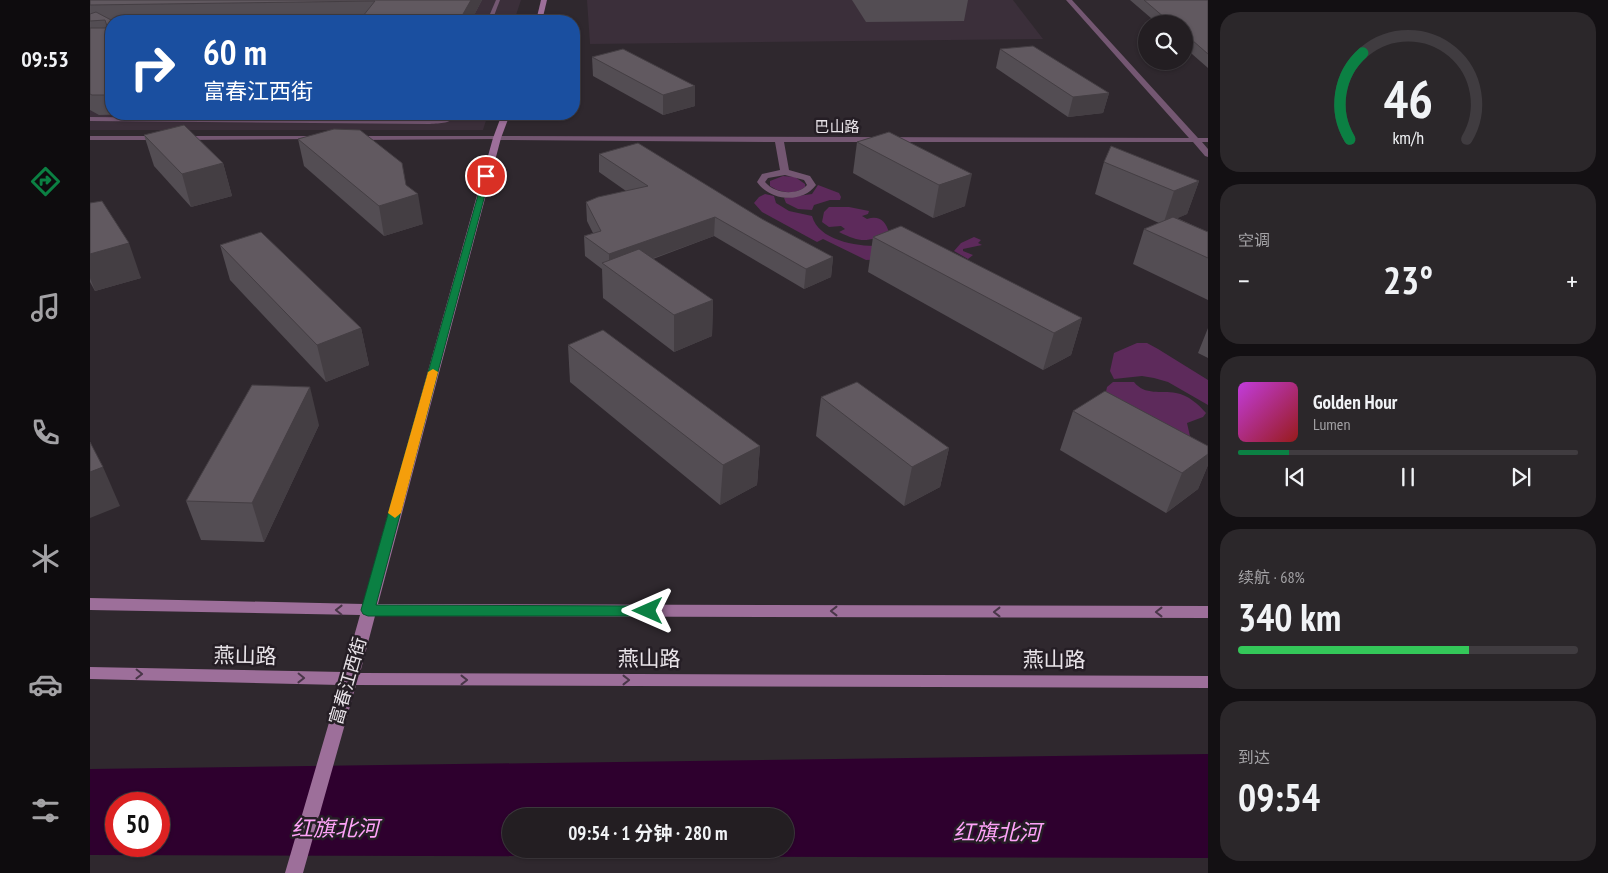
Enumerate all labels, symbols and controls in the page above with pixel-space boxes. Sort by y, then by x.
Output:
map controls [1138,15,1193,70]
button: search [1138,15,1193,70]
text: 60 m [203,29,267,75]
icon: right [120,35,185,100]
text: 09:53 [21,45,69,73]
text: 46 [1383,65,1433,132]
text: 富春江西街 [203,77,313,105]
street label: 巴山路 [814,117,860,136]
text: km/h [1392,126,1424,149]
pin [465,155,507,197]
icon: arrive [472,162,500,190]
icon: directions [28,164,63,199]
text: 空调 [1238,230,1270,250]
text: 23° [1383,255,1433,304]
text: − [1238,262,1250,299]
text: + [1566,262,1578,299]
icon: music [28,290,63,325]
text: Golden Hour [1313,390,1397,414]
text: Lumen [1313,414,1350,434]
icon: phone [28,415,63,450]
icon: previous [1281,463,1309,491]
icon: pause [1394,463,1422,491]
icon: next [1507,463,1535,491]
icon: climate [28,541,63,576]
text: 续航 · 68% [1238,567,1305,587]
position arrow [621,584,673,636]
text: 340 km [1238,592,1341,641]
one-way arrow [335,604,343,615]
one-way arrow [830,606,838,617]
one-way arrow [993,607,1000,617]
one-way arrow [1155,607,1163,617]
street label: 富春江西街 [324,634,371,727]
street label: 燕山路 [213,641,277,670]
street label: 燕山路 [618,645,681,672]
street label: 燕山路 [1023,646,1086,673]
icon: car [28,667,63,702]
one-way arrow [135,669,143,679]
one-way arrow [298,673,305,683]
one-way arrow [460,675,468,685]
one-way arrow [622,675,630,685]
text: 到达 [1238,747,1270,767]
text: 09:54 [1238,772,1320,821]
speed limit sign: 50 [105,792,170,857]
icon: filters [28,793,63,828]
water label: 红旗北河 [291,814,383,842]
water label: 红旗北河 [953,818,1045,846]
text: 09:54 · 1 分钟 · 280 m [568,821,728,845]

